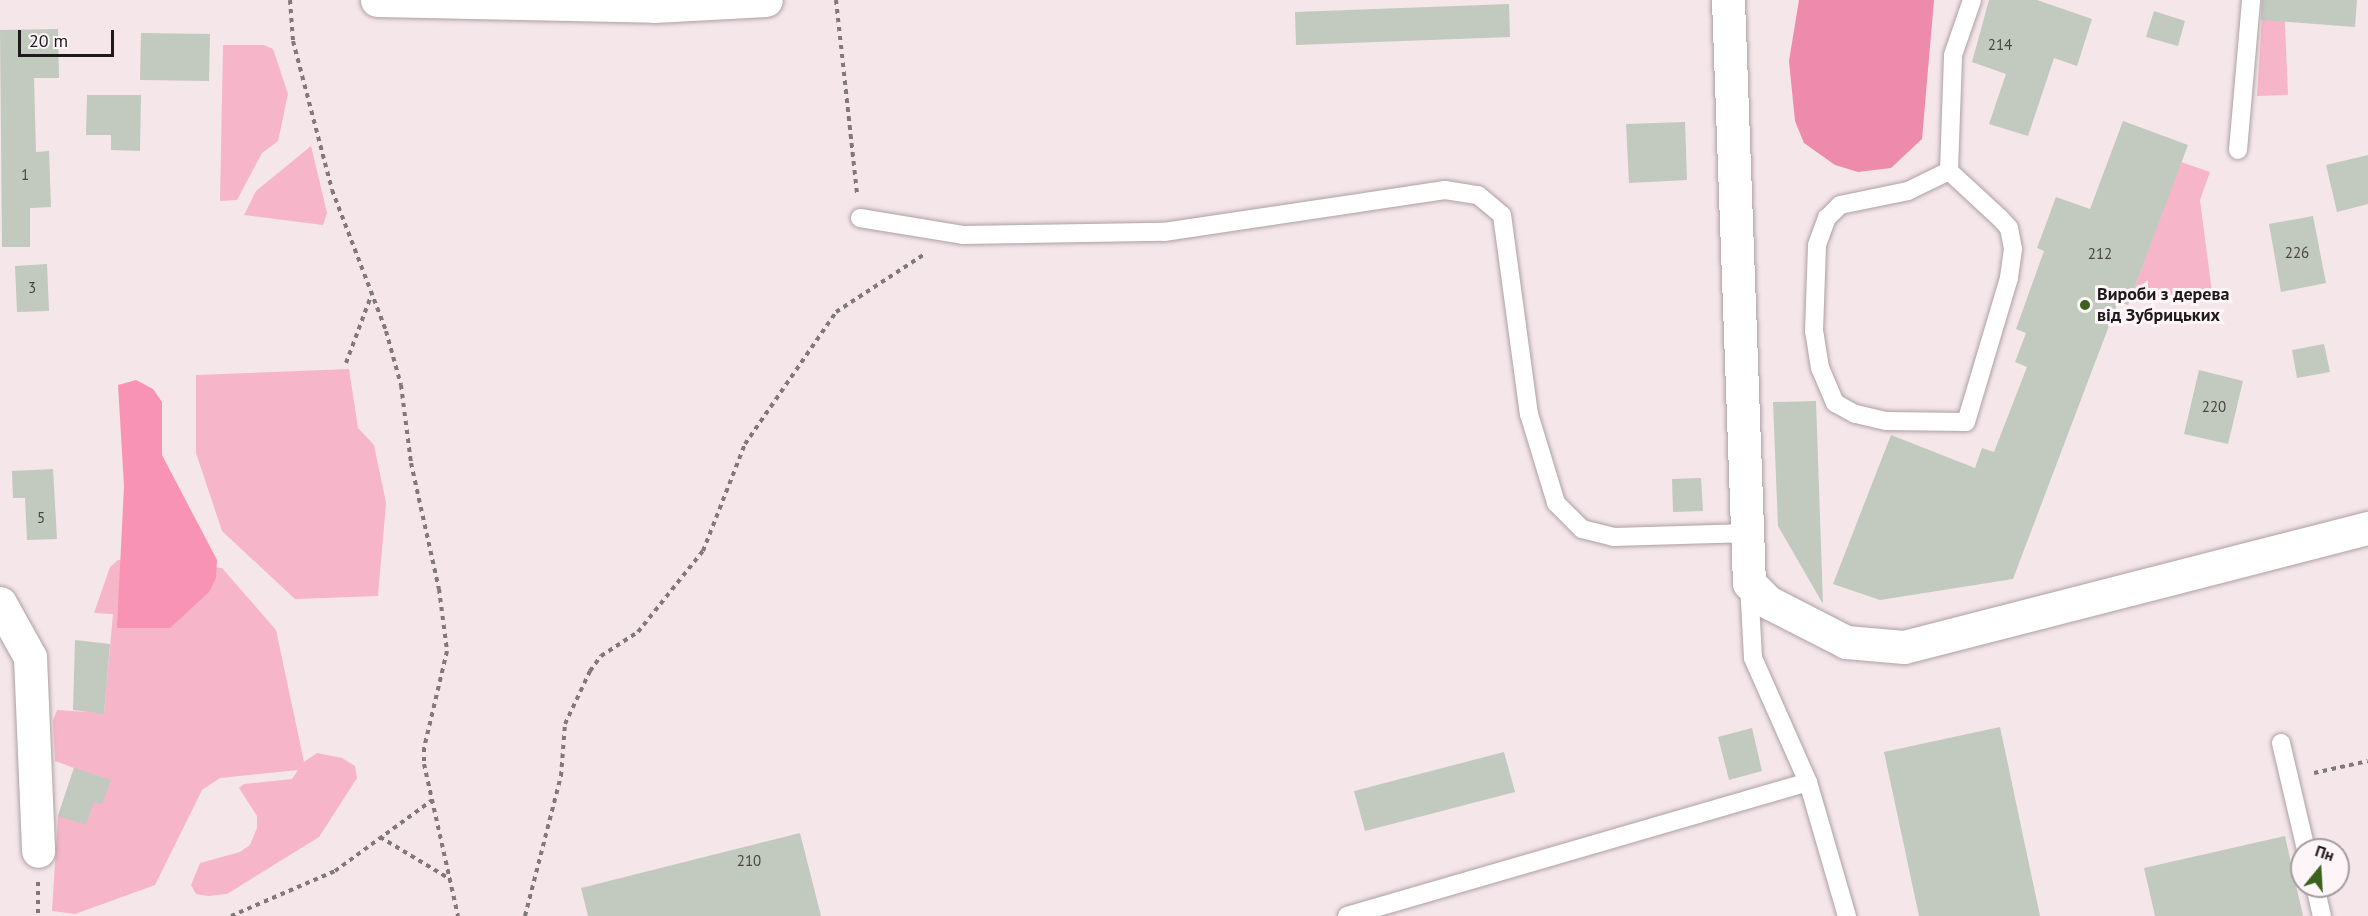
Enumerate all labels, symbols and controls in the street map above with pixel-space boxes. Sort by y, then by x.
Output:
scale bar [21,18,117,56]
text: 20 m [29,29,68,52]
house number: 214 [1988,36,2012,54]
house number: 1 [21,166,29,184]
house number: 226 [2285,244,2309,262]
house number: 212 [2088,245,2112,263]
house number: 3 [28,279,36,297]
place label: Вироби з дерева від Зубрицьких [2097,284,2229,326]
marker: Вироби з дерева від Зубрицьких [2078,298,2092,312]
house number: 220 [2202,398,2226,416]
house number: 5 [37,509,45,527]
north arrow [2290,838,2350,898]
text: Пн [2313,840,2337,865]
house number: 210 [737,852,761,870]

